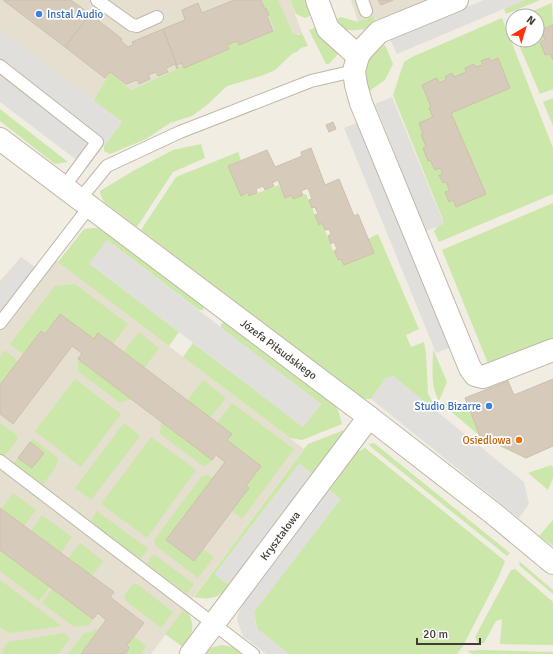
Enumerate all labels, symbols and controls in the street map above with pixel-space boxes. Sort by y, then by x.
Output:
place label: Instal Audio [47,8,104,21]
north arrow [505,8,545,48]
marker: Instal Audio [34,9,44,19]
text: N [524,13,538,28]
street label: Józefa Piłsudskiego [238,316,320,382]
place label: Studio Bizarre [415,400,481,413]
marker: Studio Bizarre [484,401,494,411]
place label: Osiedlowa [462,434,511,447]
marker: Osiedlowa [514,435,524,445]
street label: Kryształowa [257,508,303,563]
scale bar [417,620,480,646]
text: 20 m [423,627,448,642]

